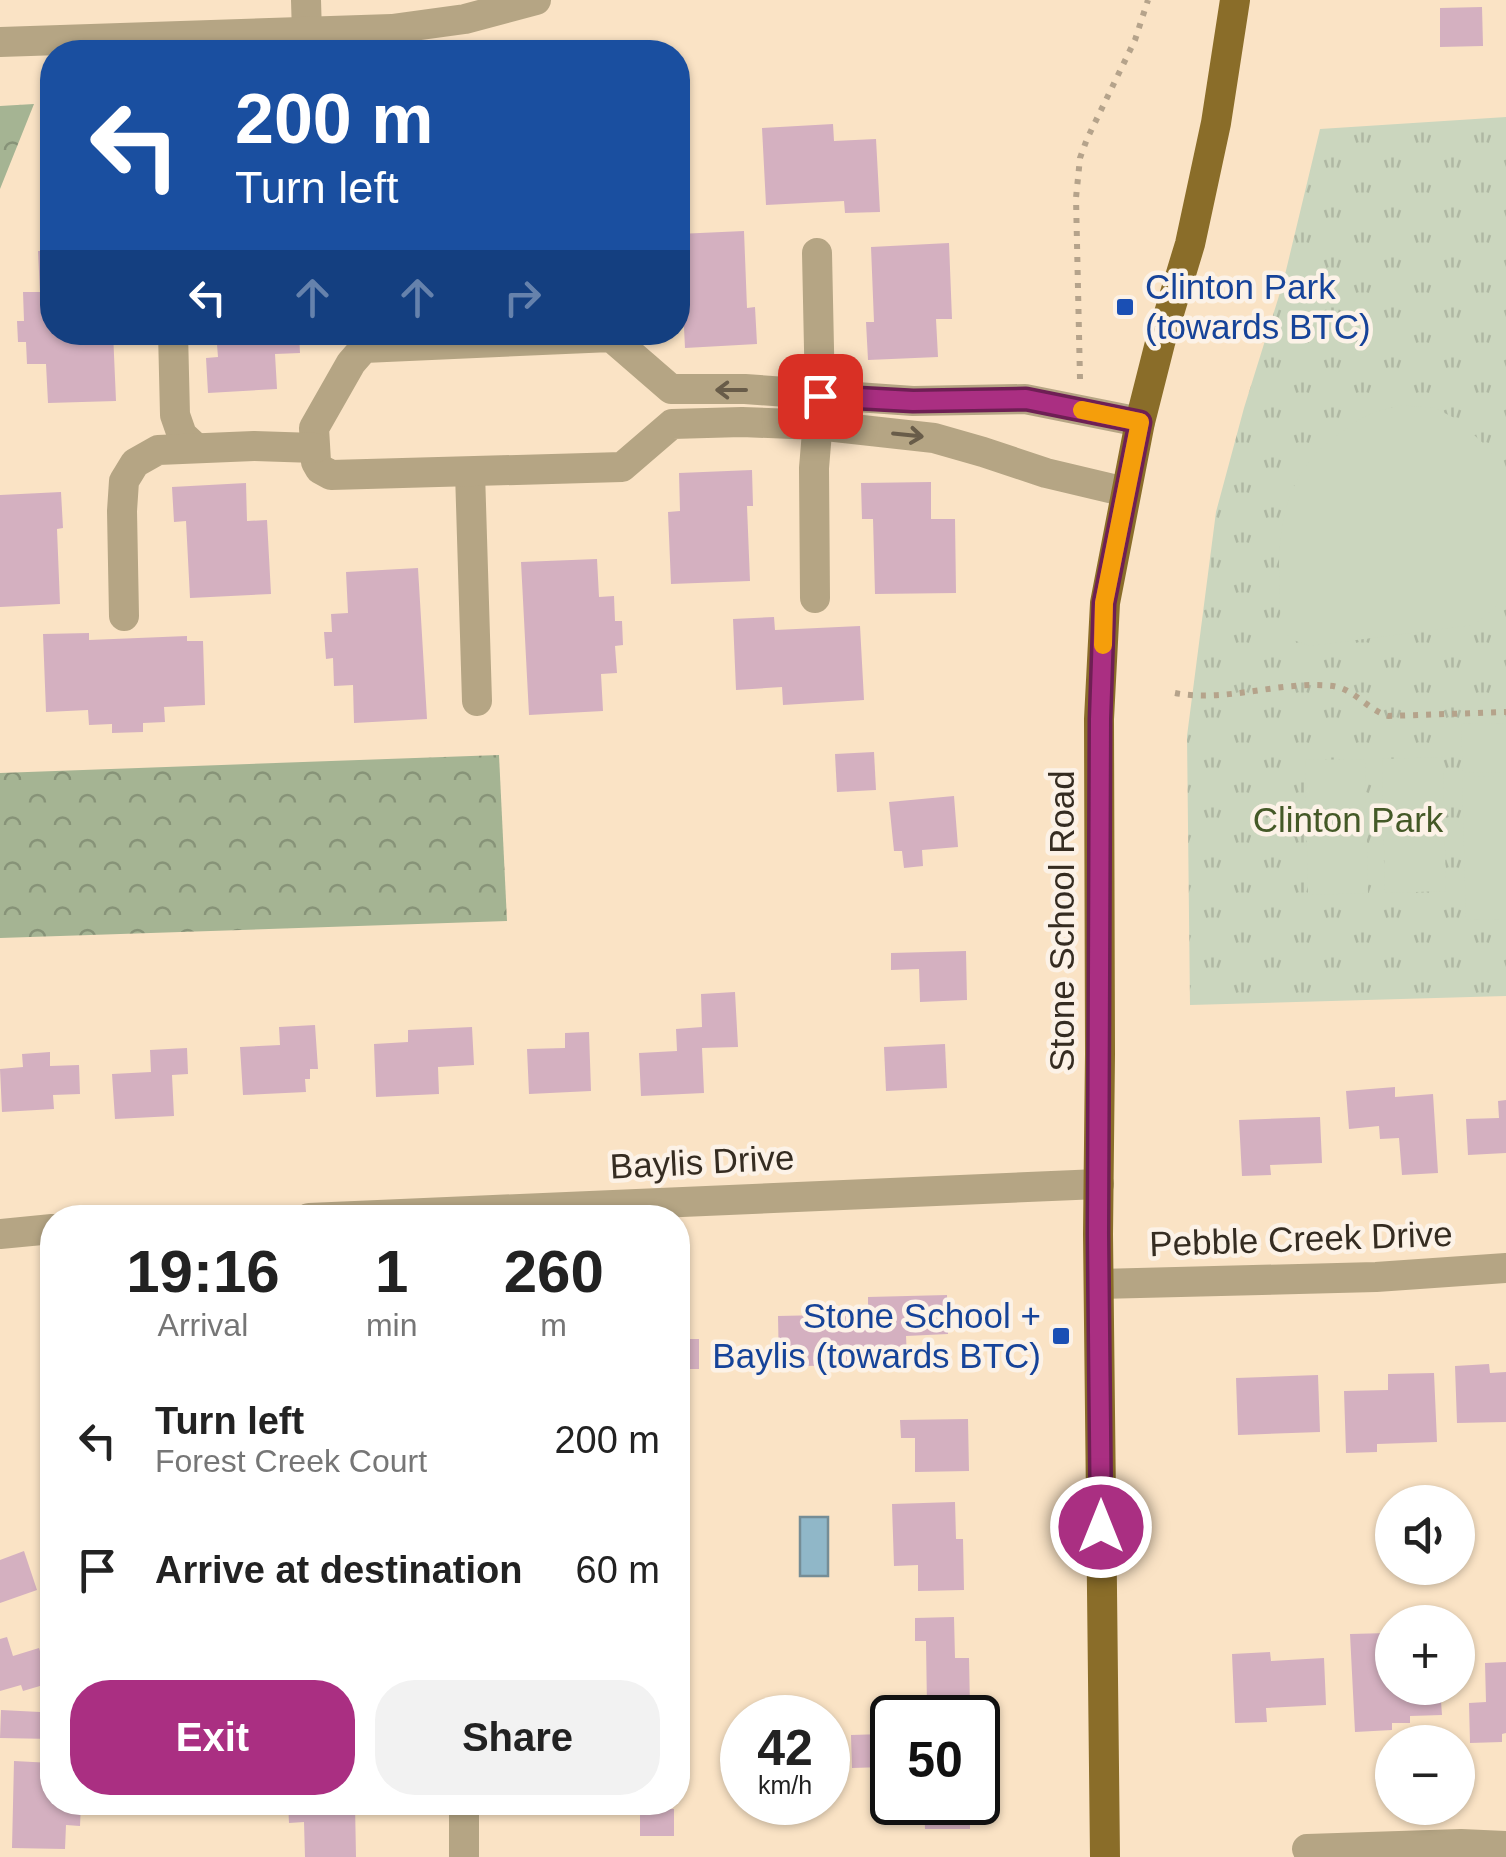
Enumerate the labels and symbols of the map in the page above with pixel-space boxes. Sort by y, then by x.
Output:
place label: Clinton Park (towards BTC) [1145,267,1371,346]
marker: Clinton Park (towards BTC) [1114,296,1136,318]
pin [778,354,863,439]
one-way arrow [715,380,747,399]
one-way arrow [892,426,924,445]
street label: Stone School Road [1042,770,1081,1072]
park label: Clinton Park [1253,800,1444,839]
street label: Baylis Drive [609,1137,795,1186]
street label: Pebble Creek Drive [1149,1214,1453,1263]
place label: Stone School + Baylis (towards BTC) [712,1296,1041,1375]
marker: Stone School + Baylis (towards BTC) [1050,1325,1072,1347]
position arrow [1049,1475,1153,1579]
speed limit sign: 50 [870,1695,1000,1825]

